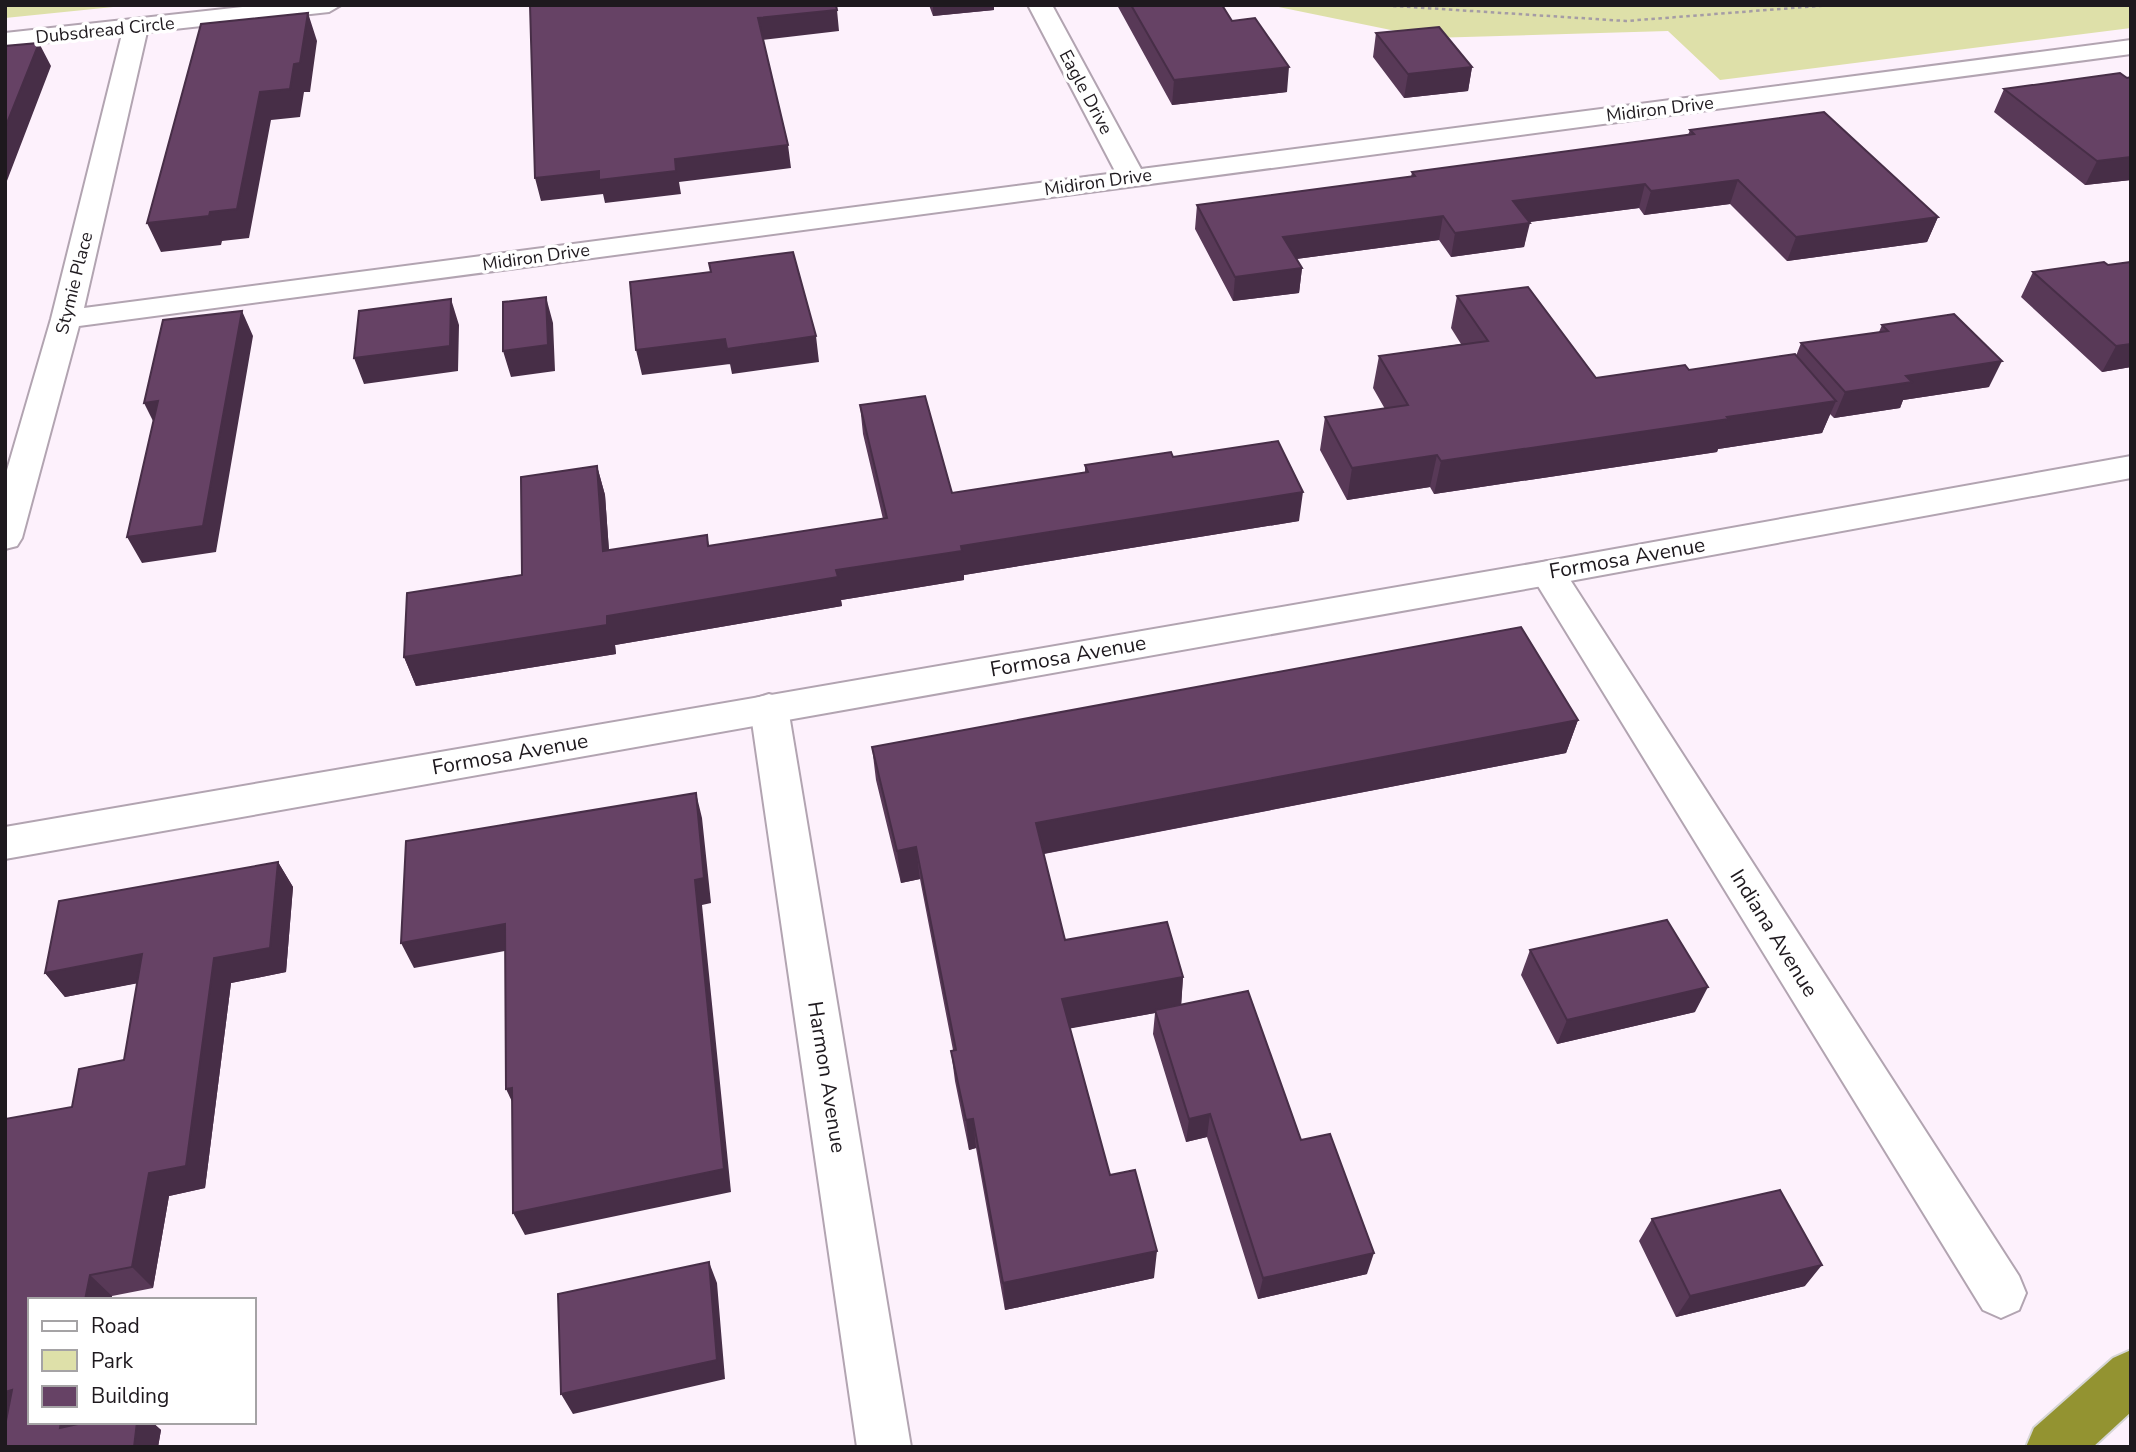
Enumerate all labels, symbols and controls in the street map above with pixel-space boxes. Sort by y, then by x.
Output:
street label: Dubsdread Circle [34,11,176,49]
street label: Eagle Drive [1054,45,1118,139]
street label: Midiron Drive [1605,91,1715,127]
street label: Midiron Drive [1043,163,1153,201]
street label: Stymie Place [50,229,98,337]
street label: Midiron Drive [481,238,591,276]
street label: Formosa Avenue [1547,530,1707,586]
street label: Formosa Avenue [988,628,1148,684]
street label: Formosa Avenue [430,726,590,782]
street label: Indiana Avenue [1724,864,1824,1002]
street label: Harmon Avenue [801,999,853,1155]
legend [28,1298,256,1424]
text: Road [91,1312,140,1340]
text: Park [91,1347,133,1375]
text: Building [91,1382,169,1410]

